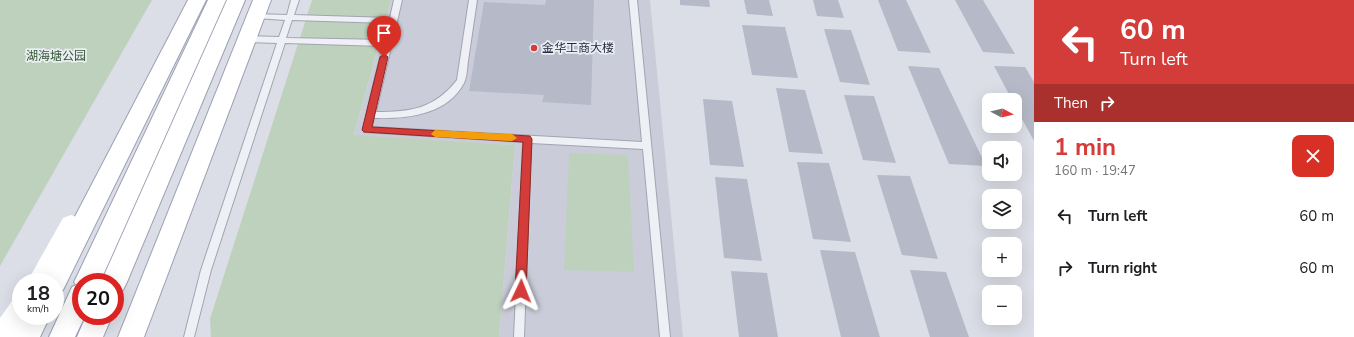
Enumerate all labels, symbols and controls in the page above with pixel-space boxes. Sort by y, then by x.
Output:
text: 60 m [1120,11,1186,49]
pin [367,16,401,57]
icon: left [1054,16,1106,68]
icon: arrive [373,22,395,44]
place label: 金华工商大楼 [542,40,614,56]
marker: 金华工商大楼 [529,43,539,53]
text: Turn left [1120,47,1188,71]
park label: 湖海塘公园 [26,48,86,64]
icon: right [1096,92,1118,114]
north arrow [982,93,1022,133]
map controls [982,93,1022,325]
text: Then [1054,93,1088,113]
text: 1 min [1054,131,1116,163]
button: close [1292,135,1334,177]
button: sound [982,141,1022,181]
text: 160 m · 19:47 [1054,162,1136,180]
button: layers [982,189,1022,229]
icon: left [1054,205,1076,227]
text: Turn left [1088,206,1147,226]
text: 60 m [1299,206,1334,226]
button: + [982,237,1022,277]
icon: right [1054,257,1076,279]
text: Turn right [1088,258,1157,278]
text: 60 m [1299,258,1334,278]
position arrow [500,270,542,312]
speed limit sign: 20 [72,273,124,325]
text: 18 [26,280,50,307]
button: − [982,285,1022,325]
text: km/h [27,302,49,316]

